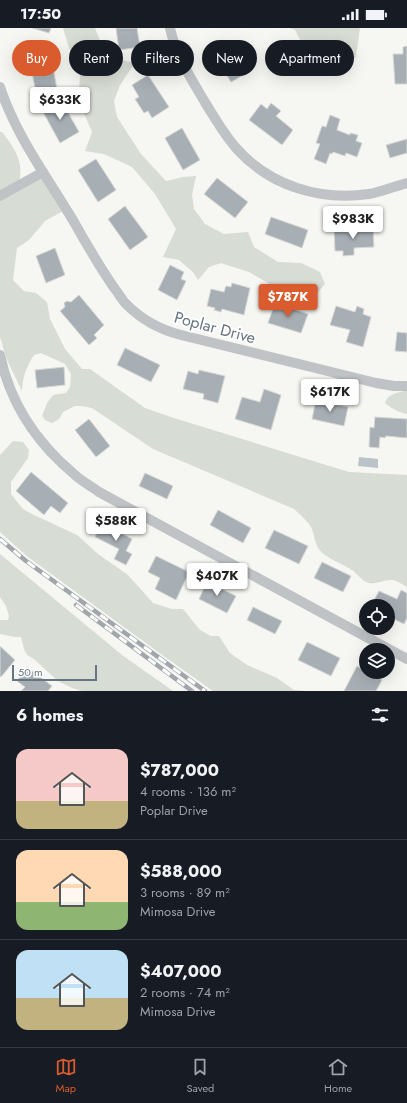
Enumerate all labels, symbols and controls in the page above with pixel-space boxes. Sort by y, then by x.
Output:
text: 17:50 [20,3,61,25]
chip: Buy [12,40,61,76]
chip: Rent [69,40,123,76]
chip: Filters [131,40,194,76]
chip: New [202,40,257,76]
chip: Apartment [265,40,354,76]
pin: $633K [32,87,88,121]
text: $633K [39,90,81,109]
pin: $983K [325,206,381,240]
text: $983K [332,209,374,228]
pin: $787K [260,284,316,318]
text: $787K [268,287,308,306]
street label: Poplar Drive [172,306,258,349]
pin: $617K [302,379,358,413]
text: $617K [310,382,350,401]
pin: $588K [88,508,144,542]
text: $588K [95,511,137,530]
pin: $407K [189,563,245,597]
text: $407K [196,566,238,585]
map controls [359,599,395,679]
button: locate [359,599,395,635]
button: layers [359,643,395,679]
scale bar [12,663,97,682]
text: 50 m [18,664,43,680]
text: 6 homes [16,703,84,727]
icon: filters [369,704,391,726]
text: $787,000 [140,758,219,782]
icon: home [48,765,96,813]
text: 4 rooms · 136 m² [140,782,236,801]
text: Poplar Drive [140,801,208,820]
text: $588,000 [140,859,222,883]
icon: home [48,866,96,914]
text: 3 rooms · 89 m² [140,883,230,902]
text: Mimosa Drive [140,902,215,921]
text: $407,000 [140,959,222,983]
icon: home [48,966,96,1014]
text: 2 rooms · 74 m² [140,983,230,1002]
text: Mimosa Drive [140,1002,215,1021]
tab: Map [55,1056,77,1096]
tab: Saved [186,1056,214,1096]
tab: Home [324,1056,352,1096]

